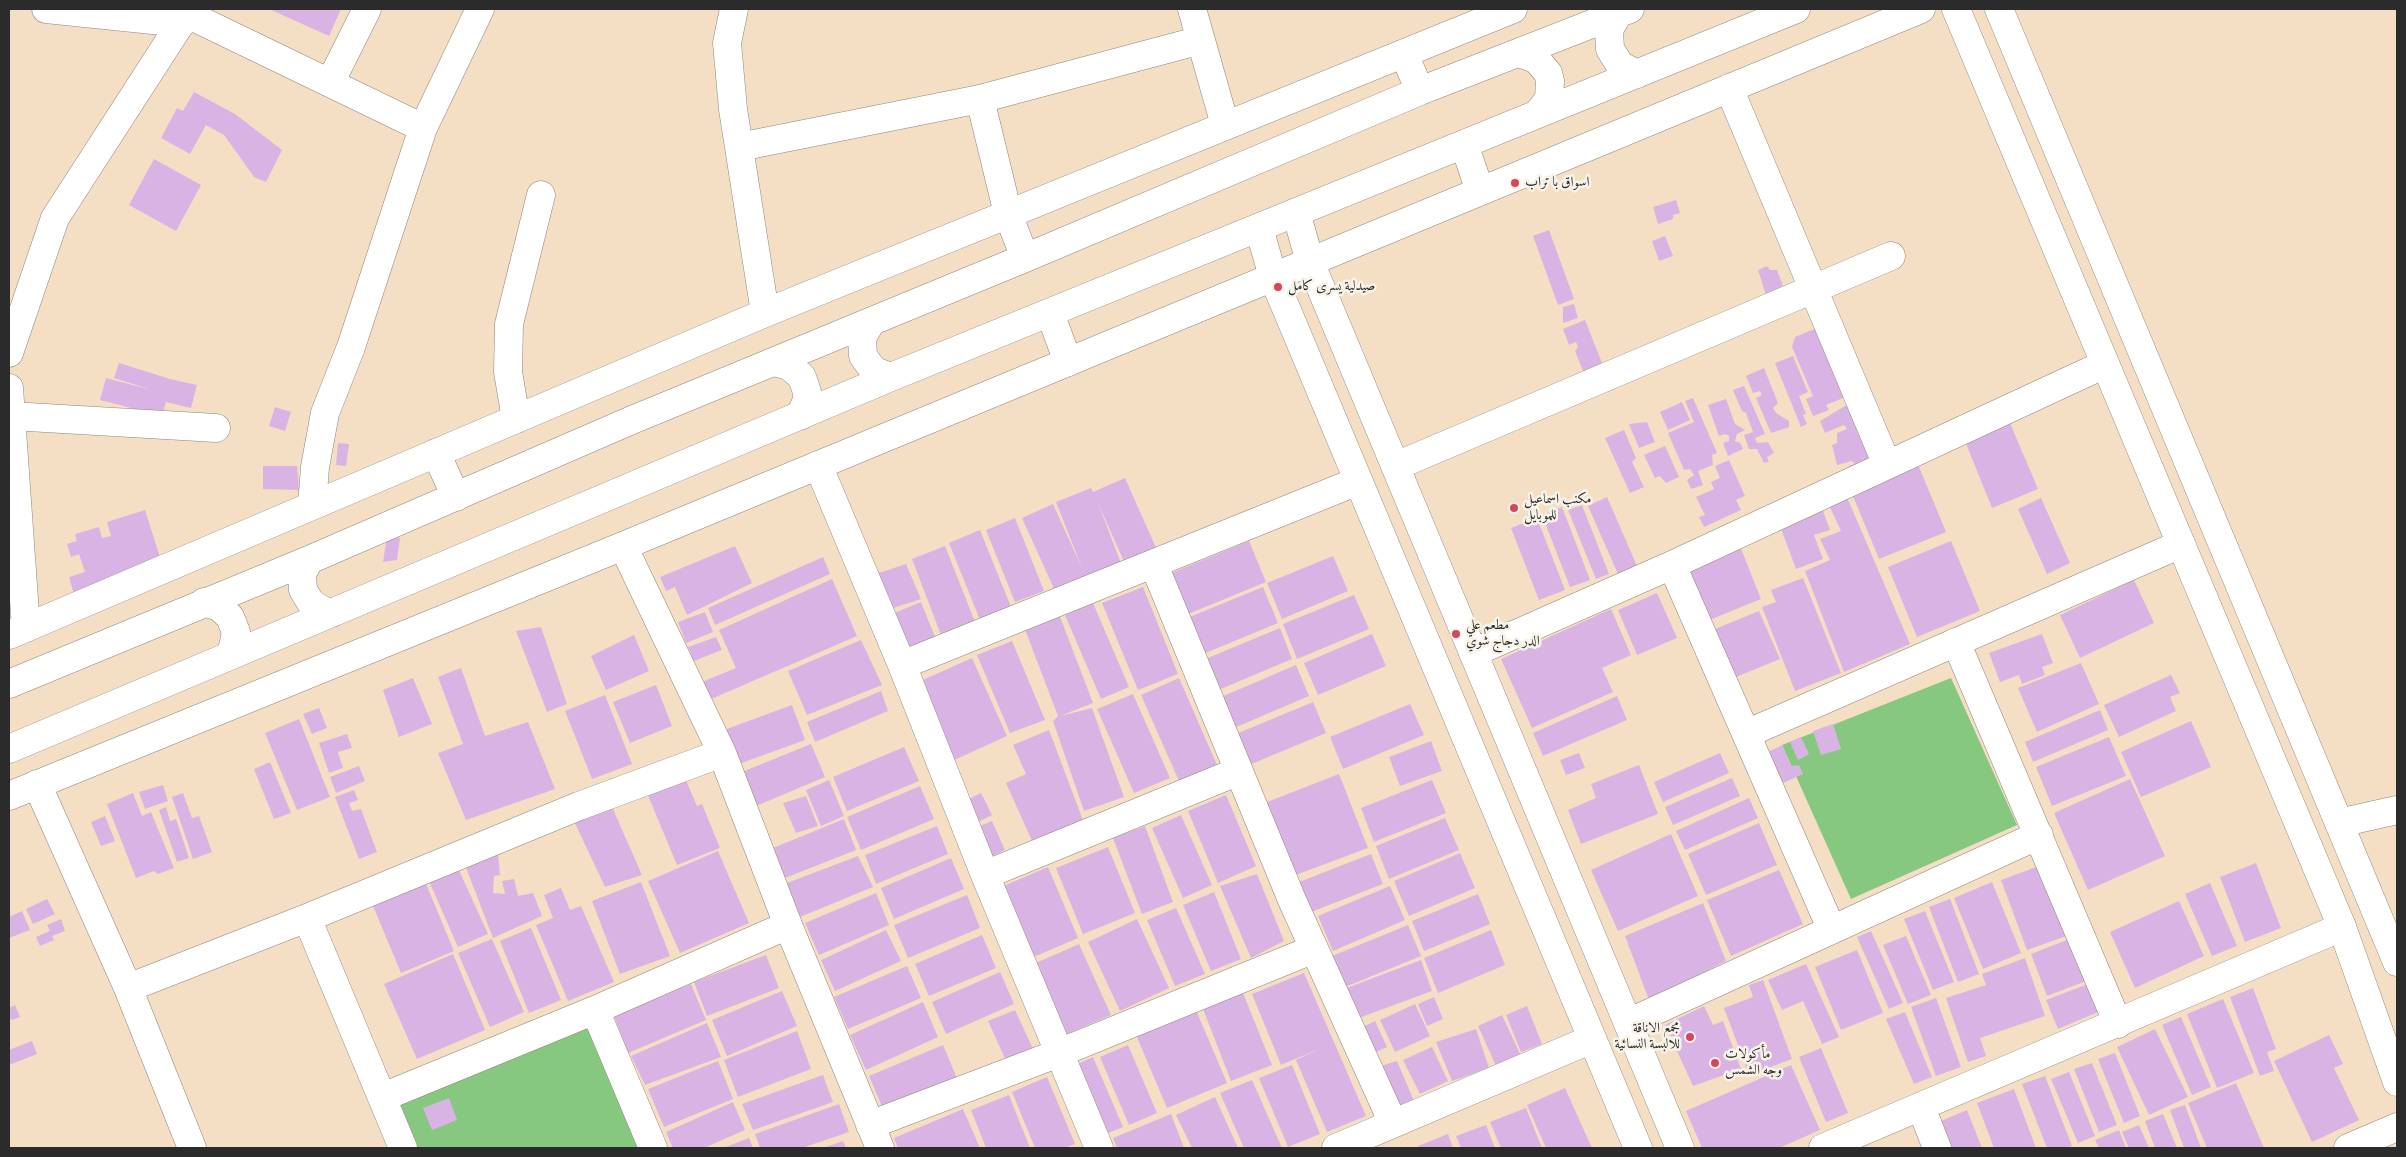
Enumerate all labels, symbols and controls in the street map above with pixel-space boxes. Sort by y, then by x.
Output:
place label: اسواق با تراب [1525,175,1589,191]
marker: اسواق با تراب [1509,177,1521,189]
place label: صيدلية يسرى كامل [1288,279,1375,295]
marker: صيدلية يسرى كامل [1272,281,1284,293]
place label: مكنب اسماعيل للموبايل [1524,492,1591,524]
marker: مكنب اسماعيل للموبايل [1508,502,1520,514]
place label: مطعم علي الدر دجاج شوي [1466,618,1540,650]
marker: مطعم علي الدر دجاج شوي [1450,628,1462,640]
place label: مجمع الاناقة للالبسة النسائية [1615,1021,1680,1054]
marker: مجمع الاناقة للالبسة النسائية [1684,1031,1696,1043]
place label: مأكولات وجه الشمس [1725,1047,1782,1080]
marker: مأكولات وجه الشمس [1709,1057,1721,1069]

